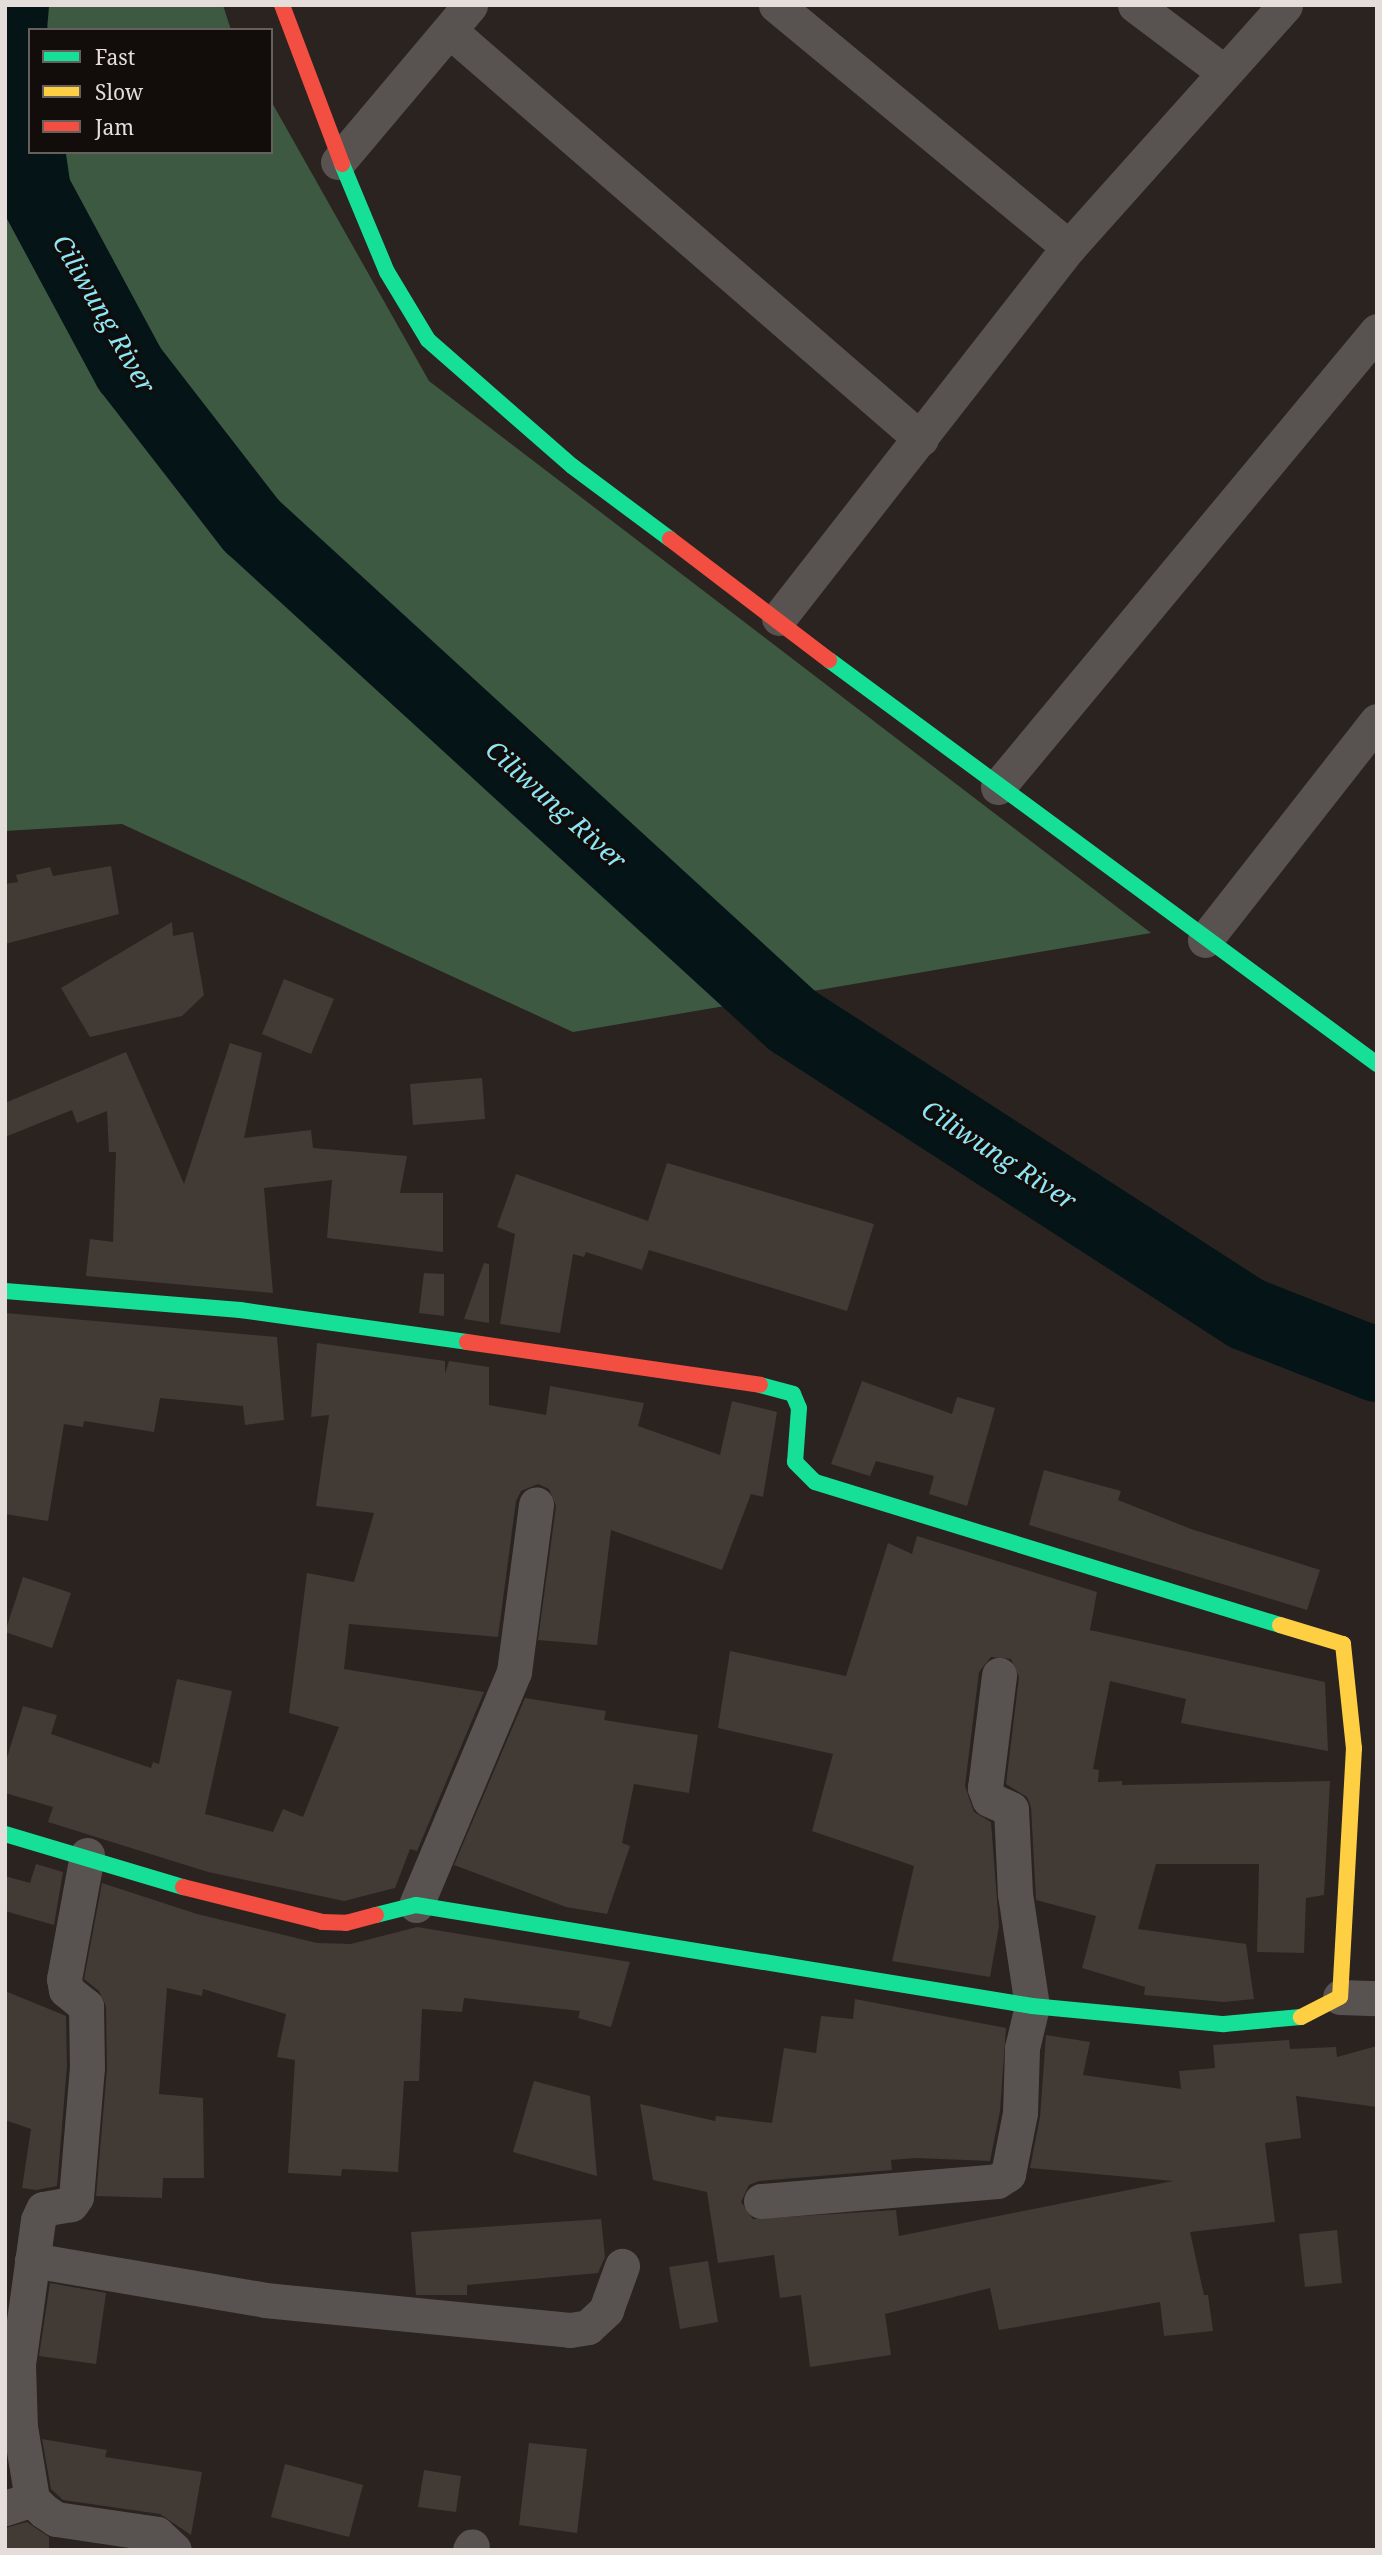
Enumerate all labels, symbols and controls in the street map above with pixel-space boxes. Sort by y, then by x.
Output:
legend [28,28,273,154]
text: Fast [95,43,135,71]
text: Slow [95,78,143,106]
text: Jam [95,113,134,141]
water label: Ciliwung River [46,229,162,399]
water label: Ciliwung River [479,734,633,876]
water label: Ciliwung River [916,1093,1082,1217]

